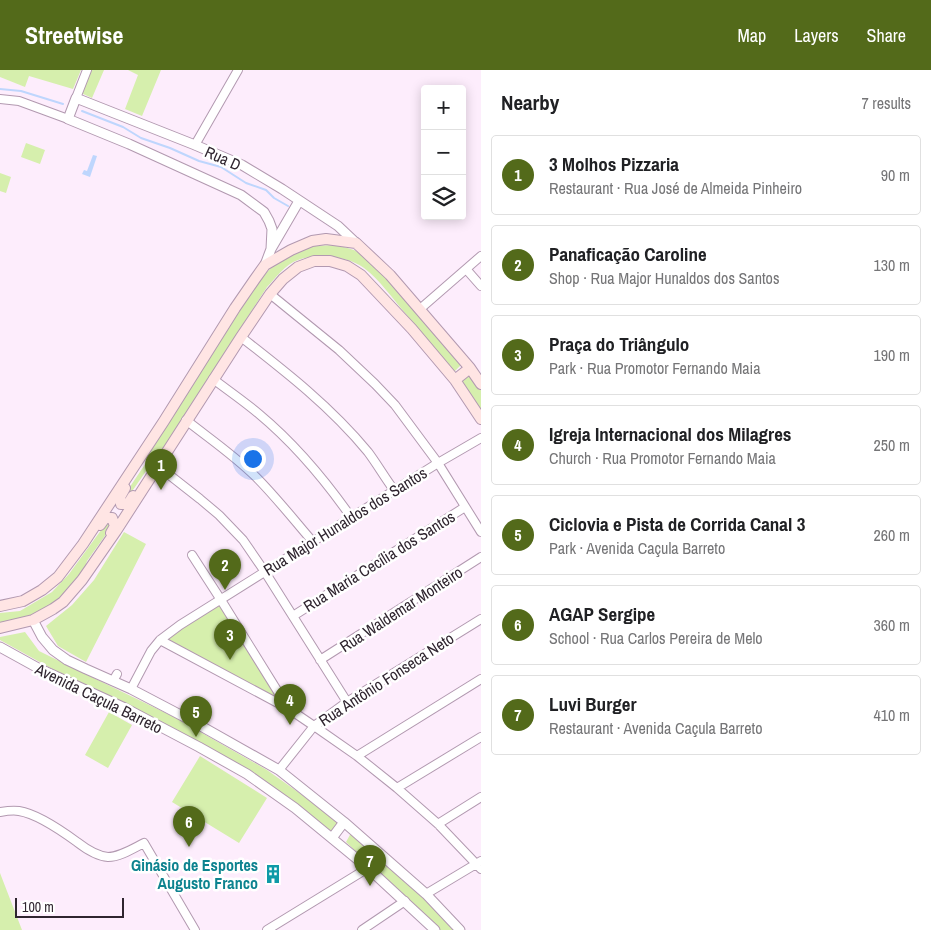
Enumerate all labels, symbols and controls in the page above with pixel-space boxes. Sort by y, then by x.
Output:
text: Streetwise [25,19,123,51]
text: Map [738,23,766,48]
text: Layers [794,23,839,48]
text: Share [867,23,906,48]
map controls [421,85,466,220]
button: + [421,85,466,130]
text: Nearby [501,88,559,117]
text: 7 results [861,92,911,114]
button: − [421,130,466,175]
street label: Rua D [202,140,244,176]
text: 3 Molhos Pizzaria [549,151,679,177]
text: 1 [514,164,522,186]
text: 90 m [881,164,910,186]
button: layers [421,175,466,220]
text: Restaurant · Rua José de Almeida Pinheiro [549,177,802,199]
text: Panaficação Caroline [549,241,707,267]
text: 2 [514,254,522,276]
text: 130 m [874,254,910,276]
text: Shop · Rua Major Hunaldos dos Santos [549,267,779,289]
text: Praça do Triângulo [549,331,689,357]
text: 3 [514,344,522,366]
text: 190 m [874,344,910,366]
text: Park · Rua Promotor Fernando Maia [549,357,761,379]
text: Igreja Internacional dos Milagres [549,421,791,447]
text: 4 [514,434,522,456]
text: 250 m [874,434,910,456]
your location [240,446,266,472]
text: Church · Rua Promotor Fernando Maia [549,447,776,469]
pin: 1 [145,449,177,490]
street label: Rua Major Hunaldos dos Santos [259,462,431,580]
street label: Rua Maria Cecília dos Santos [299,505,459,617]
text: Ciclovia e Pista de Corrida Canal 3 [549,511,805,537]
text: 5 [514,524,522,546]
text: 260 m [874,524,910,546]
text: Park · Avenida Caçula Barreto [549,537,725,559]
pin: 2 [209,549,241,590]
street label: Rua Waldemar Monteiro [335,561,467,657]
text: AGAP Sergipe [549,601,655,627]
text: 6 [514,614,522,636]
text: 360 m [874,614,910,636]
pin: 3 [214,619,246,660]
street label: Rua Antônio Fonseca Neto [314,627,458,731]
text: School · Rua Carlos Pereira de Melo [549,627,763,649]
street label: Avenida Caçula Barreto [31,657,166,738]
pin: 4 [274,684,306,725]
text: Luvi Burger [549,691,636,717]
pin: 5 [180,696,212,737]
text: 7 [514,704,522,726]
text: 410 m [874,704,910,726]
text: Restaurant · Avenida Caçula Barreto [549,717,762,739]
pin: 6 [173,806,205,847]
pin: 7 [354,845,386,886]
place label: Ginásio de Esportes Augusto Franco [131,854,258,894]
building icon: Ginásio de Esportes Augusto Franco [262,863,284,885]
scale bar [15,895,124,918]
text: 100 m [22,898,54,916]

